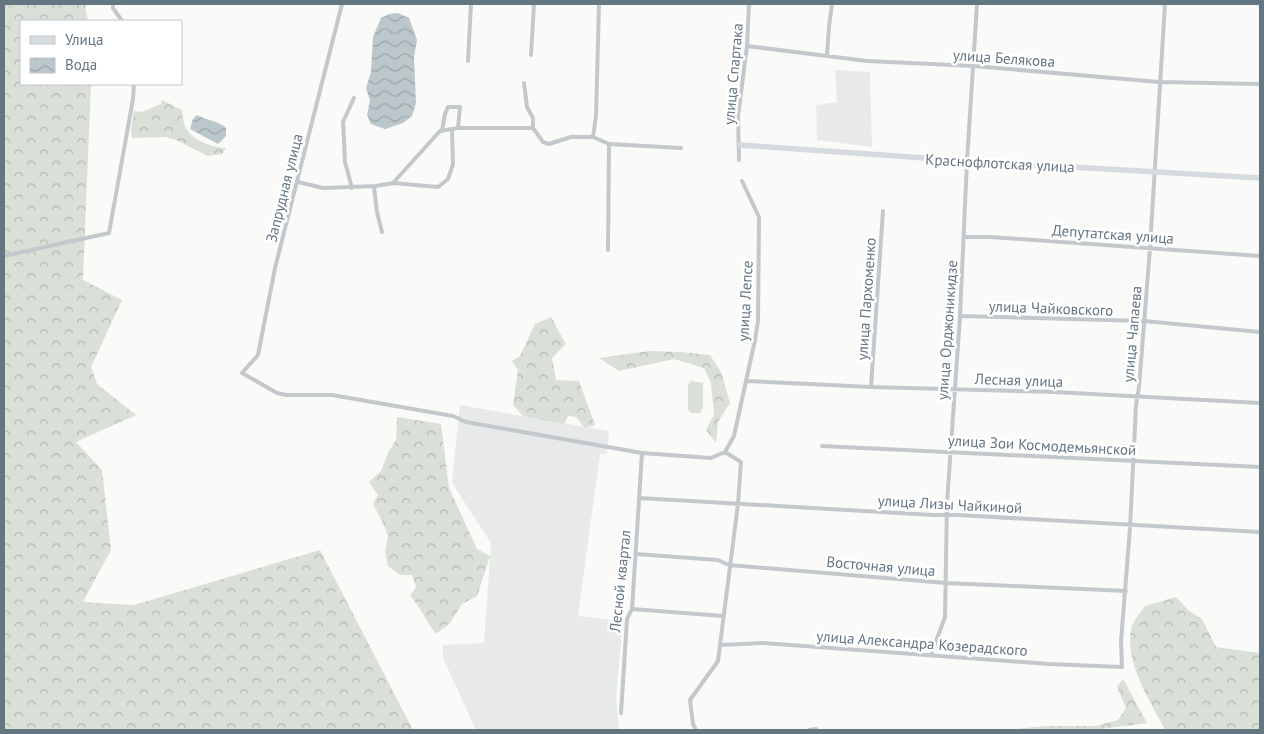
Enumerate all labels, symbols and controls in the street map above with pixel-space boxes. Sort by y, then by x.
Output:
legend [20,20,182,85]
street label: улица Спартака [719,22,747,126]
text: Улица [65,30,103,49]
street label: улица Белякова [952,45,1056,71]
text: Вода [65,55,97,74]
street label: Запрудная улица [261,132,307,244]
street label: Краснофлотская улица [925,150,1075,176]
street label: Депутатская улица [1051,220,1175,248]
street label: улица Пархоменко [852,237,880,361]
street label: улица Орджоникидзе [933,259,961,401]
street label: улица Лепсе [733,260,757,342]
street label: улица Чапаева [1118,285,1146,383]
street label: улица Чайковского [988,296,1114,320]
street label: Лесная улица [973,369,1064,391]
street label: улица Зои Космодемьянской [947,431,1137,459]
street label: улица Лизы Чайкиной [877,491,1023,517]
street label: Лесной квартал [605,529,635,634]
street label: Восточная улица [826,552,936,580]
street label: улица Александра Козерадского [816,626,1028,660]

